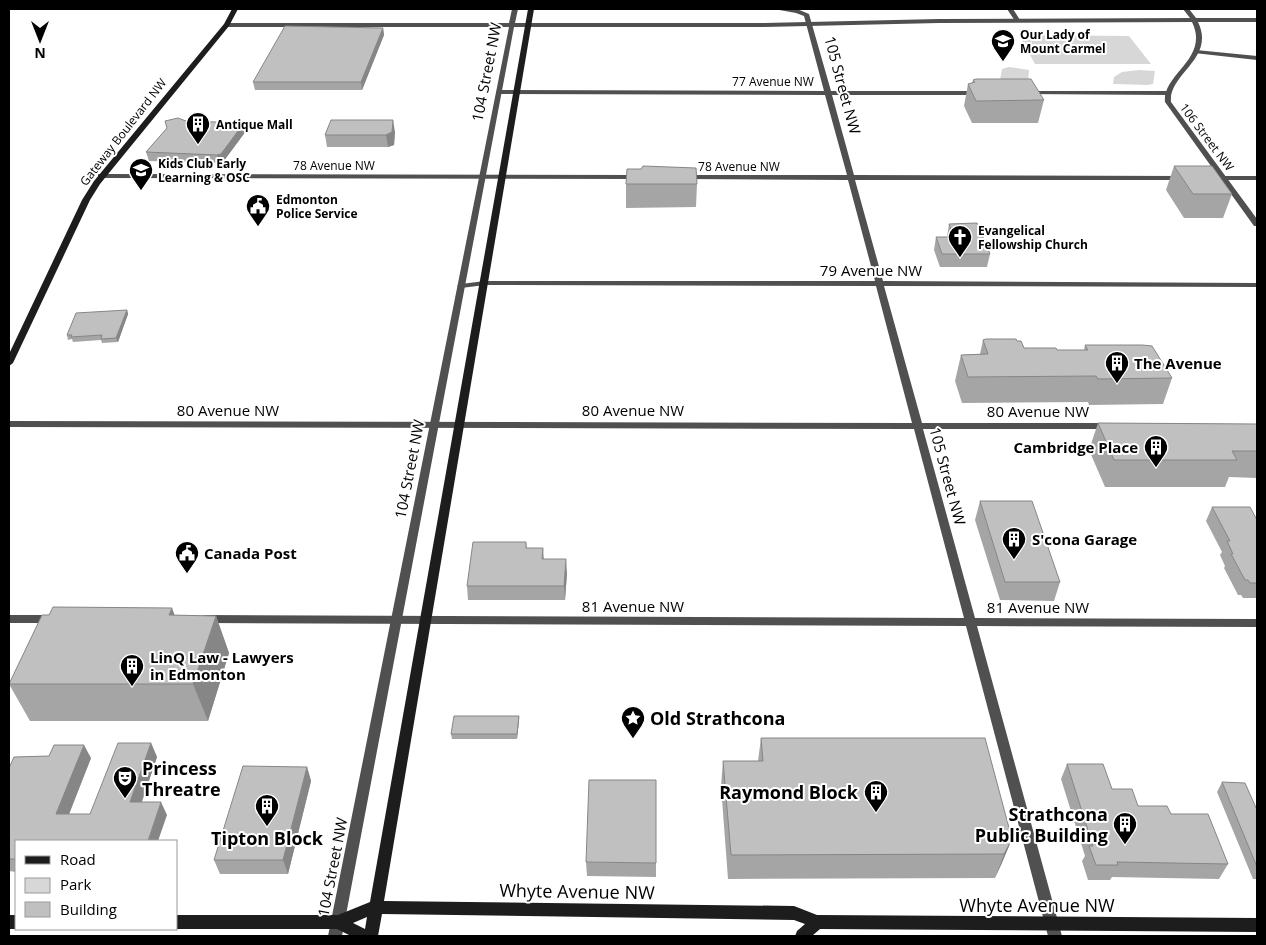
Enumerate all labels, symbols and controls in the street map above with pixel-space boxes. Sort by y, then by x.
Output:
north arrow [15,15,65,65]
street label: 104 Street NW [467,21,505,123]
place label: Our Lady of Mount Carmel [1020,26,1106,57]
school or university icon: Our Lady of Mount Carmel [990,28,1016,62]
street label: 105 Street NW [820,34,866,136]
text: N [34,44,46,63]
street label: 77 Avenue NW [732,73,814,90]
street label: Gateway Boulevard NW [76,75,170,189]
street label: 106 Street NW [1176,100,1238,174]
building icon: Antique Mall [185,111,211,145]
place label: Antique Mall [216,116,293,133]
place label: Kids Club Early Learning & OSC [158,155,250,186]
school or university icon: Kids Club Early Learning & OSC [128,157,154,191]
street label: 78 Avenue NW [293,157,375,174]
street label: 78 Avenue NW [698,158,780,175]
place label: Edmonton Police Service [276,191,358,222]
public building icon: Edmonton Police Service [245,193,271,227]
place label: Evangelical Fellowship Church [978,222,1088,253]
church icon: Evangelical Fellowship Church [947,224,973,258]
street label: 79 Avenue NW [820,260,922,280]
building icon: The Avenue [1104,350,1130,384]
place label: The Avenue [1134,353,1222,373]
street label: 80 Avenue NW [177,400,279,420]
street label: 80 Avenue NW [582,400,684,420]
street label: 80 Avenue NW [987,401,1089,421]
street label: 104 Street NW [390,418,428,520]
street label: 105 Street NW [925,425,971,527]
building icon: Cambridge Place [1143,434,1169,468]
place label: Cambridge Place [1013,437,1138,457]
building icon: S'cona Garage [1001,526,1027,560]
place label: S'cona Garage [1032,529,1137,549]
public building icon: Canada Post [174,540,200,574]
place label: Canada Post [204,543,297,563]
street label: 81 Avenue NW [582,596,684,616]
street label: 81 Avenue NW [987,597,1089,617]
place label: LinQ Law - Lawyers in Edmonton [150,647,294,684]
building icon: LinQ Law - Lawyers in Edmonton [119,653,145,687]
place icon: Old Strathcona [620,705,646,739]
place label: Old Strathcona [650,706,785,730]
place label: Princess Threatre [142,756,221,801]
theatre icon: Princess Threatre [112,765,138,799]
building icon: Raymond Block [863,779,889,813]
place label: Raymond Block [719,780,859,804]
building icon: Tipton Block [254,793,280,827]
place label: Strathcona Public Building [975,802,1108,847]
building icon: Strathcona Public Building [1112,811,1138,845]
street label: 104 Street NW [313,816,351,918]
place label: Tipton Block [211,826,324,850]
legend [15,840,178,930]
text: Road [60,849,96,869]
text: Park [60,874,91,894]
street label: Whyte Avenue NW [499,878,655,904]
street label: Whyte Avenue NW [959,893,1115,917]
text: Building [60,899,117,919]

